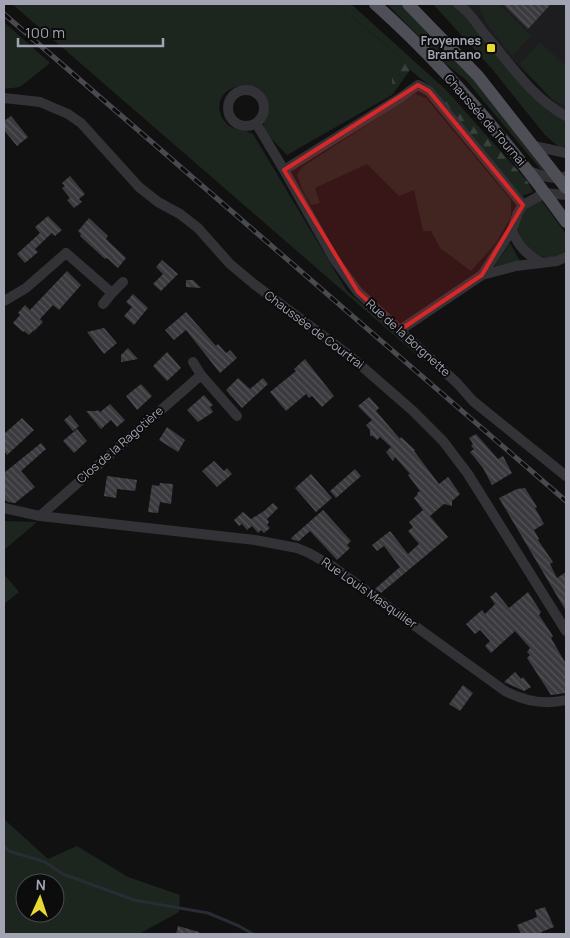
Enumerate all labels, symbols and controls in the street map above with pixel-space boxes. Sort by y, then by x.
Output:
scale bar [18,15,162,47]
text: 100 m [25,22,65,43]
place label: Froyennes Brantano [421,32,481,63]
marker: Froyennes Brantano [485,42,497,54]
street label: Chaussée de Tournai [441,70,530,169]
street label: Chaussée de Courtrai [261,287,368,373]
street label: Rue de la Borgnette [362,295,454,380]
street label: Clos de la Ragotière [73,402,167,487]
street label: Rue Louis Masquilier [318,553,421,632]
north arrow [15,873,65,923]
text: N [35,875,46,894]

